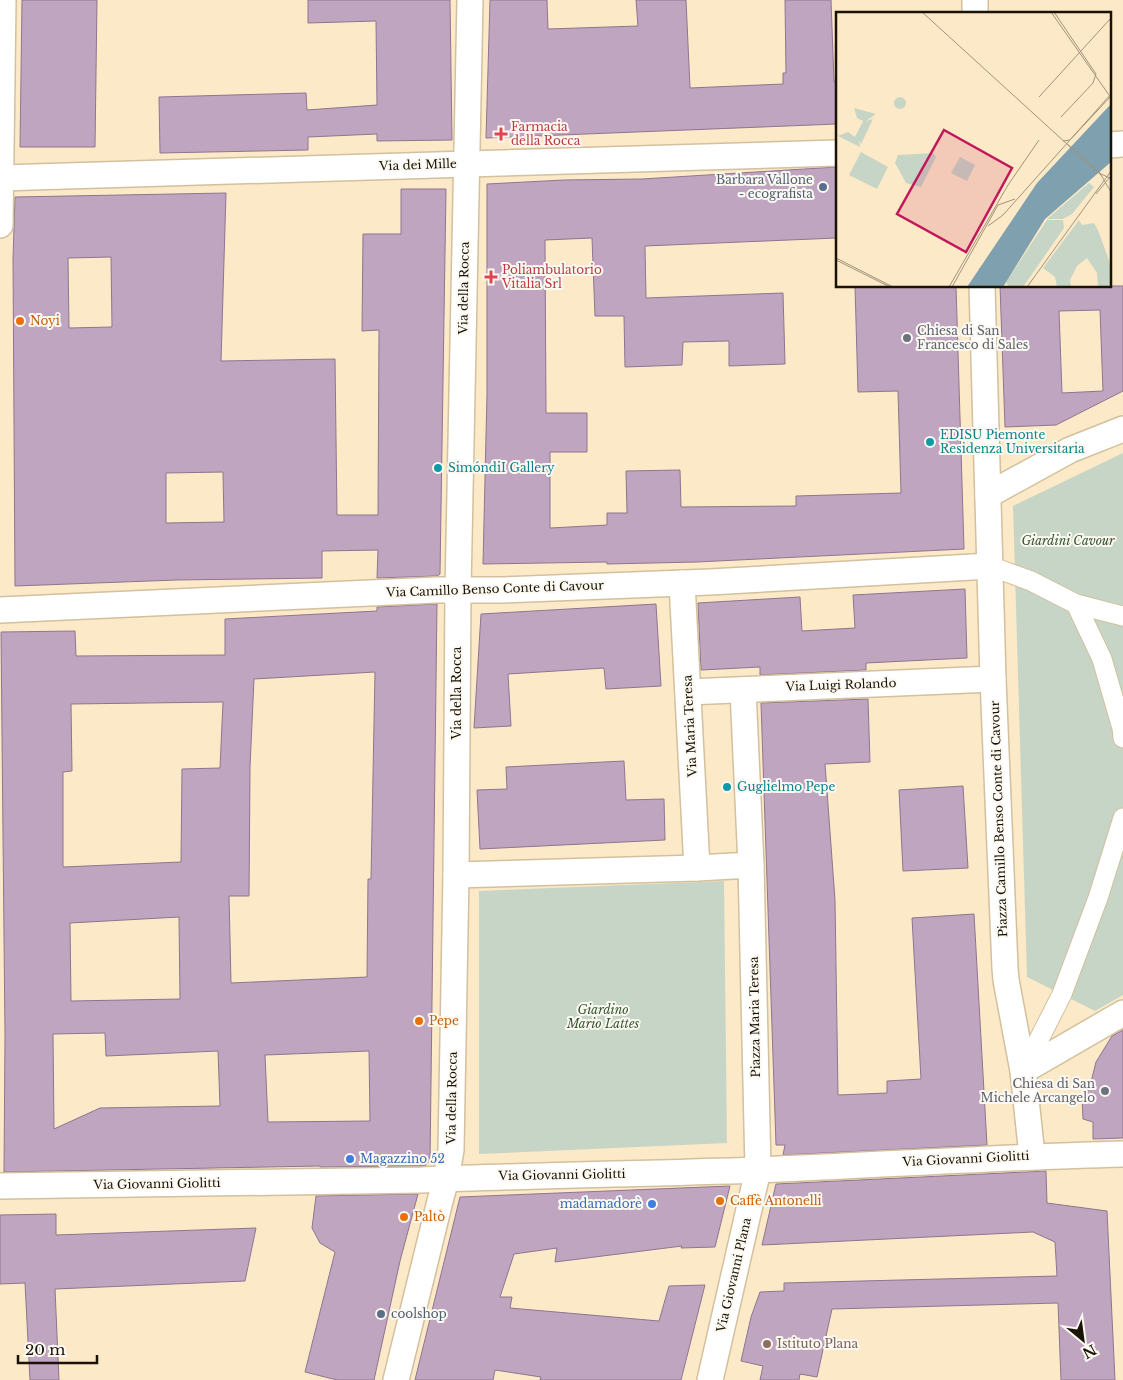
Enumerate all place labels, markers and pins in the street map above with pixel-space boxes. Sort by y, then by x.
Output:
place label: Farmacia della Rocca [511,119,581,148]
marker: Farmacia della Rocca [495,128,507,140]
place label: Barbara Vallone - ecografista [716,172,813,201]
marker: Barbara Vallone - ecografista [817,181,829,193]
place label: Poliambulatorio Vitalia Srl [501,262,602,291]
marker: Poliambulatorio Vitalia Srl [484,270,498,284]
place label: Noyi [30,313,60,328]
marker: Noyi [14,315,26,327]
place label: Chiesa di San Francesco di Sales [917,323,1028,352]
marker: Chiesa di San Francesco di Sales [901,332,913,344]
place label: EDISU Piemonte Residenza Universitaria [940,427,1085,456]
marker: EDISU Piemonte Residenza Universitaria [924,436,936,448]
place label: SimóndiI Gallery [448,460,555,475]
marker: SimóndiI Gallery [432,462,444,474]
place label: Guglielmo Pepe [737,779,836,794]
marker: Guglielmo Pepe [721,781,733,793]
place label: Pepe [429,1013,459,1028]
marker: Pepe [413,1015,425,1027]
place label: Chiesa di San Michele Arcangelo [981,1076,1095,1105]
marker: Chiesa di San Michele Arcangelo [1099,1085,1111,1097]
place label: Magazzino 52 [360,1151,445,1166]
marker: Magazzino 52 [344,1153,356,1165]
place label: Caffè Antonelli [730,1193,822,1208]
marker: Caffè Antonelli [714,1195,726,1207]
place label: madamadorè [560,1196,642,1211]
marker: madamadorè [646,1198,658,1210]
place label: Paltò [414,1209,445,1224]
marker: Paltò [398,1211,410,1223]
place label: coolshop [391,1306,447,1321]
marker: coolshop [375,1308,387,1320]
place label: Istituto Plana [777,1336,858,1351]
marker: Istituto Plana [761,1338,773,1350]

